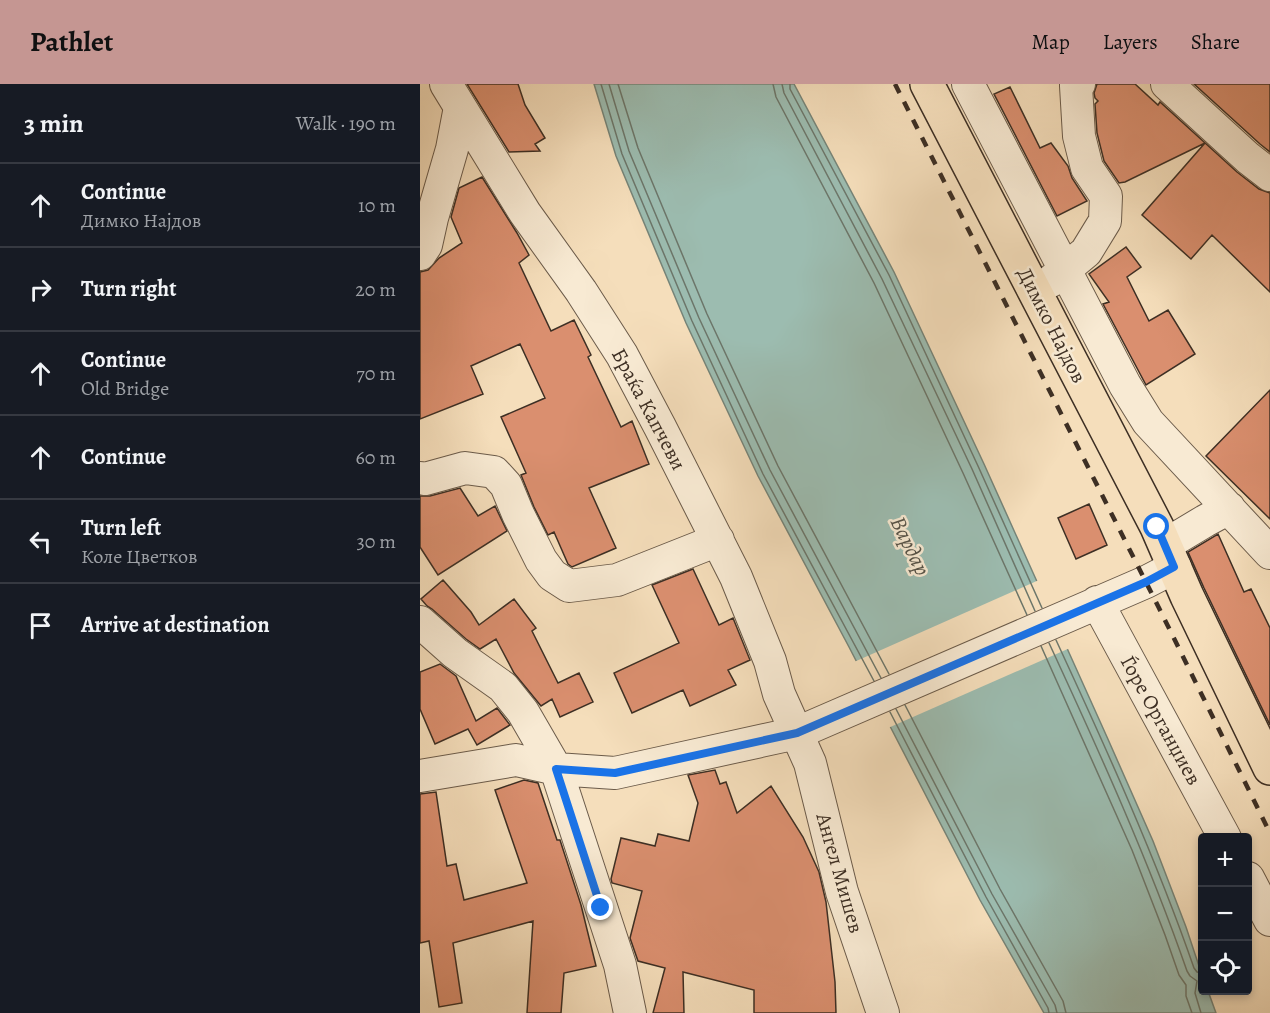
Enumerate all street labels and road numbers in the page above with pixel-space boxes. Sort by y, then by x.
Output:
street label: Димко Најдов [1011,262,1093,388]
street label: Браќа Капчеви [605,343,693,475]
street label: Ѓоре Органџиев [1114,650,1208,790]
street label: Ангел Мишев [809,809,870,936]

